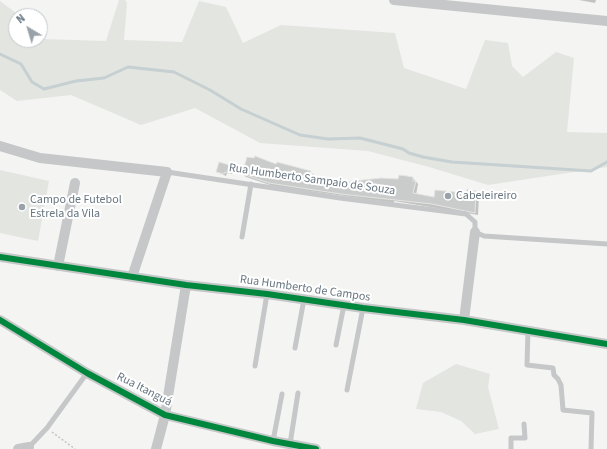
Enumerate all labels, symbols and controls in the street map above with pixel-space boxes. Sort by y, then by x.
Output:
north arrow [8,8,48,48]
text: N [13,11,28,27]
street label: Rua Humberto Sampaio de Souza [228,161,396,199]
place label: Cabeleireiro [456,189,517,203]
marker: Cabeleireiro [443,191,453,201]
place label: Campo de Futebol Estrela da Vila [30,193,122,221]
marker: Campo de Futebol Estrela da Vila [17,202,27,212]
street label: Rua Humberto de Campos [239,273,371,305]
street label: Rua Itanguá [114,370,174,410]

